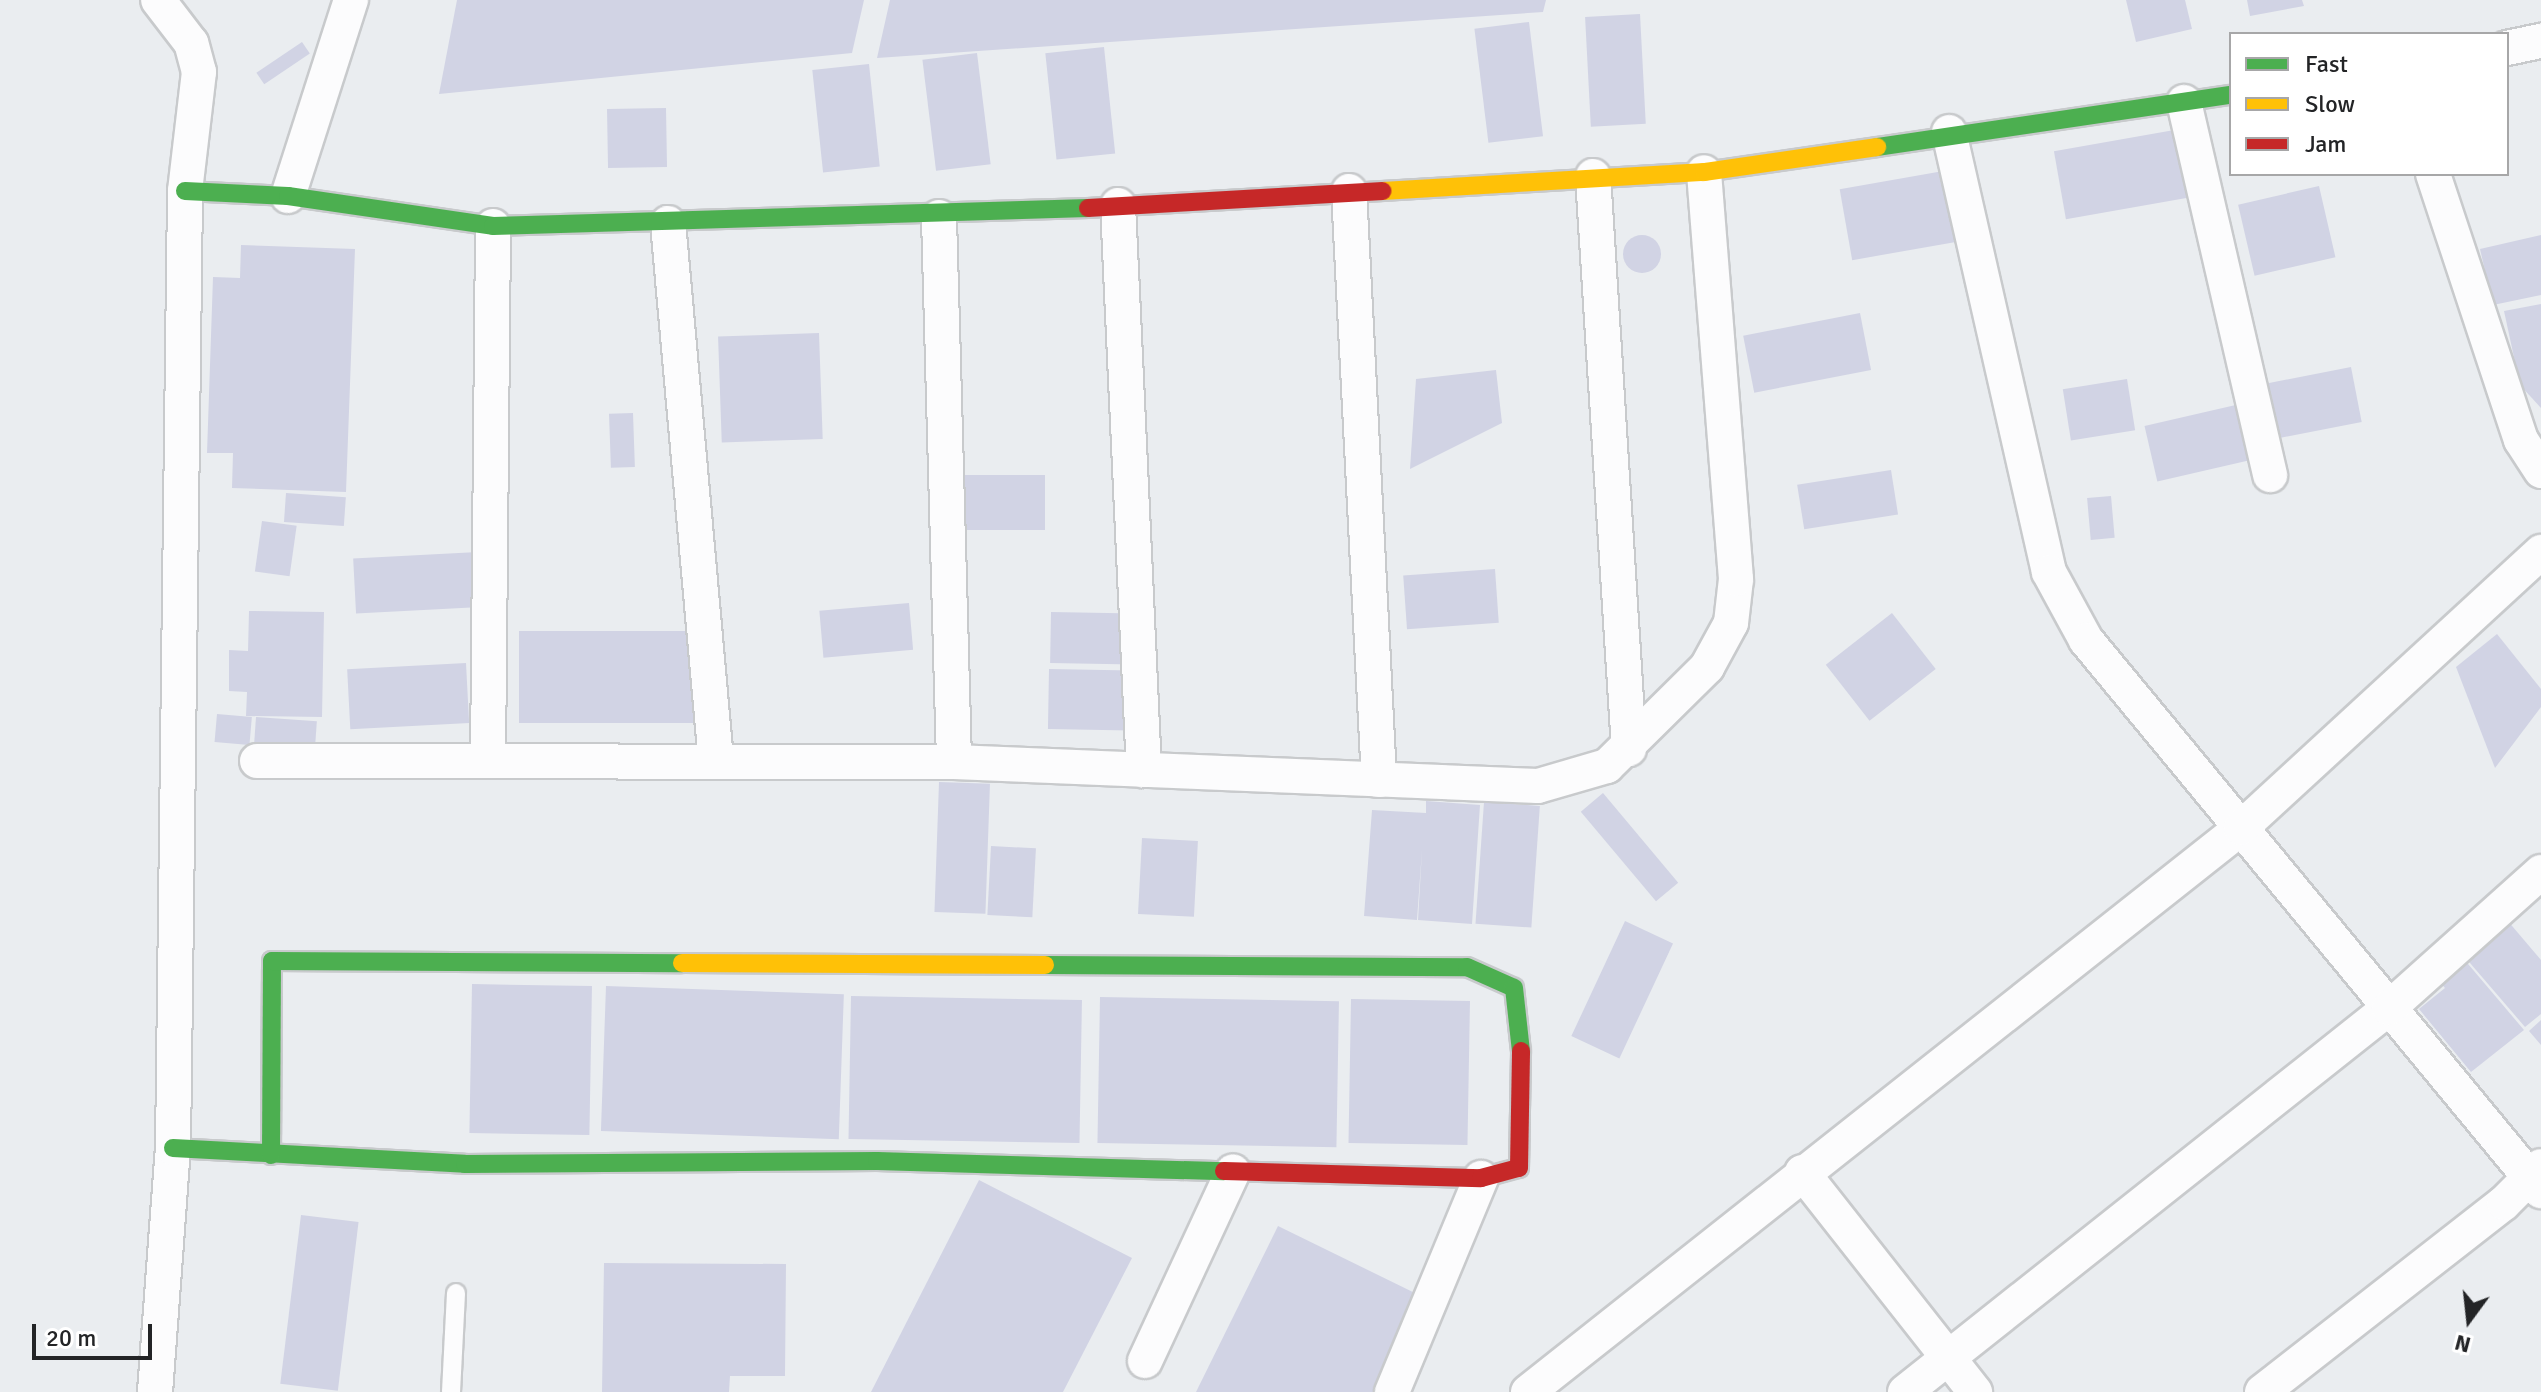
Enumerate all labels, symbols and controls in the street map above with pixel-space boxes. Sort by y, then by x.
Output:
legend [2229,32,2509,176]
text: Fast [2305,49,2348,79]
text: Slow [2305,89,2355,119]
text: Jam [2305,129,2346,159]
north arrow [2429,1280,2509,1360]
scale bar [36,1308,156,1358]
text: 20 m [46,1323,96,1353]
text: N [2452,1329,2474,1359]

